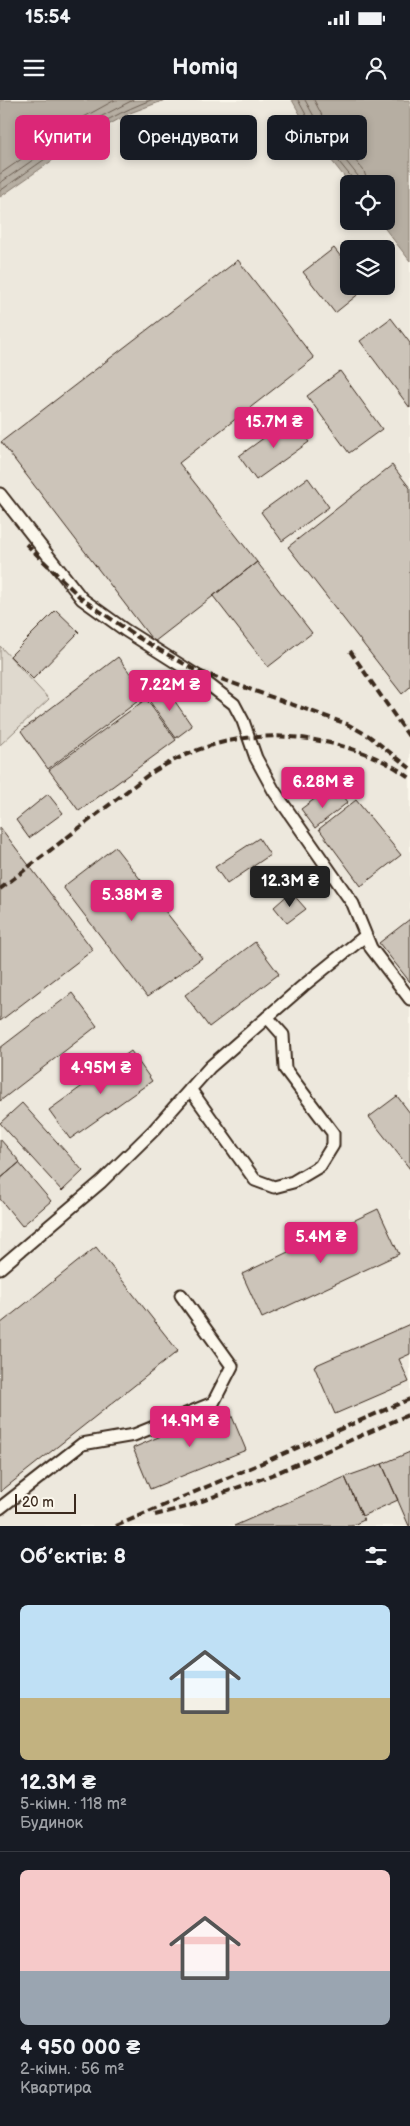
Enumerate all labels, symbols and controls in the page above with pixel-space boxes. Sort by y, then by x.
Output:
text: 15:54 [25,6,71,29]
icon: menu [20,54,48,82]
text: Homiq [172,54,238,81]
icon: person [362,54,390,82]
chip: Купити [15,115,110,160]
chip: Орендувати [120,115,257,160]
chip: Фільтри [267,115,367,160]
map controls [340,175,395,295]
button: locate [340,175,395,230]
button: layers [340,240,395,295]
pin: 15.7M ₴ [228,406,320,449]
text: 15.7M ₴ [245,413,303,432]
pin: 7.22M ₴ [124,670,216,712]
text: 7.22M ₴ [140,676,200,695]
pin: 6.28M ₴ [277,766,369,809]
text: 6.28M ₴ [292,773,354,792]
pin: 12.3M ₴ [244,866,336,908]
text: 12.3M ₴ [261,872,319,891]
pin: 5.38M ₴ [86,880,178,922]
text: 5.38M ₴ [102,886,162,905]
pin: 4.95M ₴ [55,1052,147,1095]
text: 4.95M ₴ [71,1059,131,1078]
pin: 5.4M ₴ [280,1222,362,1264]
text: 5.4M ₴ [296,1228,346,1247]
pin: 14.9M ₴ [144,1406,236,1448]
text: 14.9M ₴ [161,1412,219,1431]
scale bar [15,1491,76,1514]
text: 20 m [22,1494,54,1511]
icon: filters [362,1542,390,1570]
text: Об’єктів: 8 [20,1544,126,1569]
icon: home [160,1637,250,1727]
text: 12.3M ₴ [20,1770,96,1795]
text: 5-кімн. · 118 m² [20,1795,127,1814]
text: Будинок [20,1814,83,1833]
icon: home [160,1903,250,1993]
text: 4 950 000 ₴ [20,2035,140,2060]
text: 2-кімн. · 56 m² [20,2060,124,2079]
text: Квартира [20,2079,92,2098]

